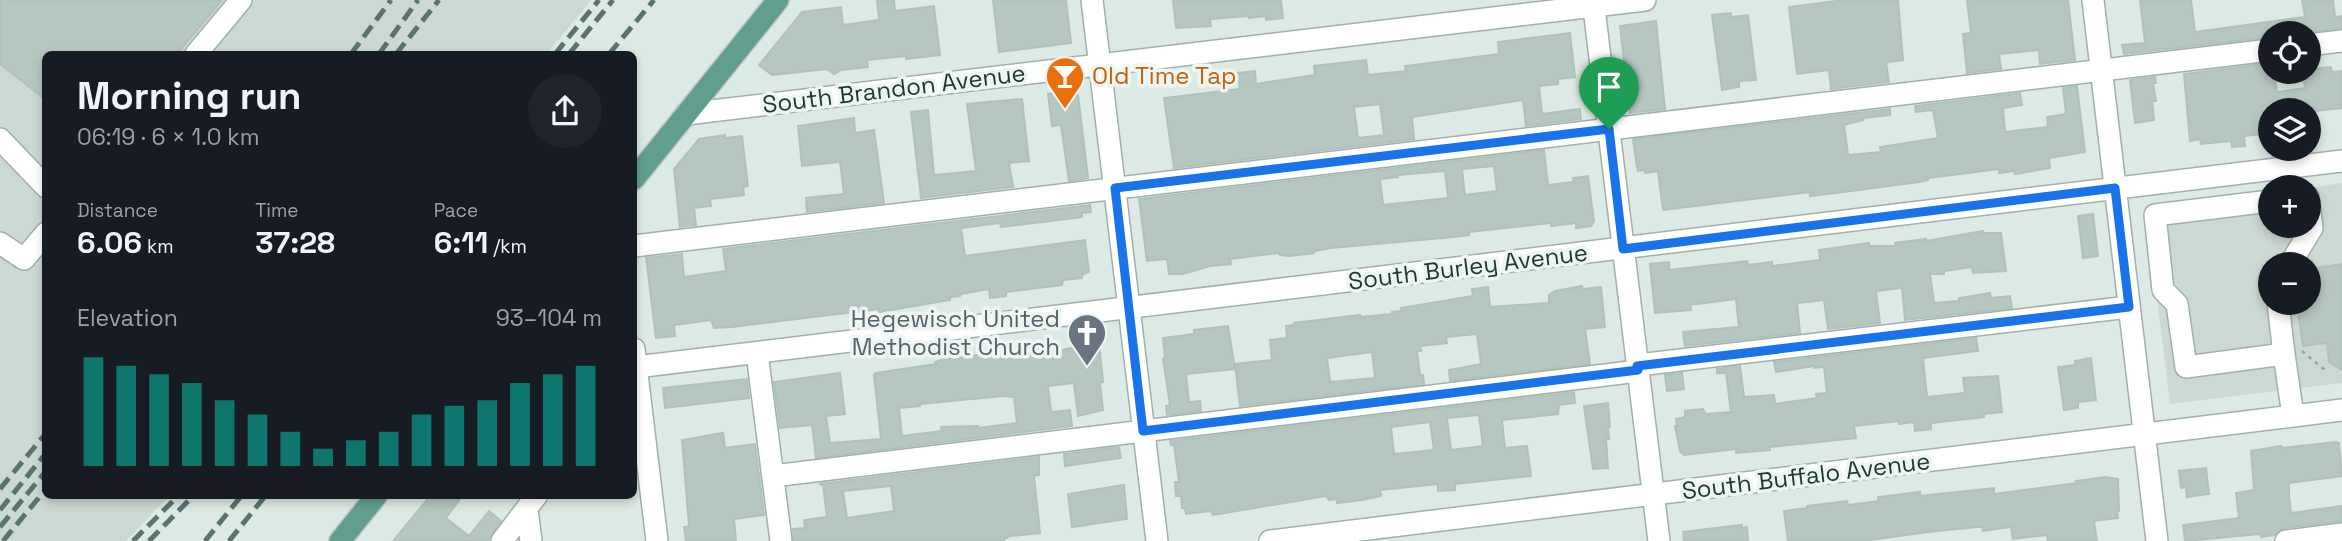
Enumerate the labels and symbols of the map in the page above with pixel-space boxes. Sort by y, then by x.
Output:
bar icon: Old Time Tap [1044,55,1086,110]
street label: South Brandon Avenue [761,57,1027,120]
pin [1579,57,1639,129]
place label: Old Time Tap [1092,60,1236,91]
street label: South Burley Avenue [1346,236,1589,297]
place label: Hegewisch United Methodist Church [851,303,1060,362]
church icon: Hegewisch United Methodist Church [1066,312,1108,367]
street label: South Buffalo Avenue [1680,445,1932,506]

